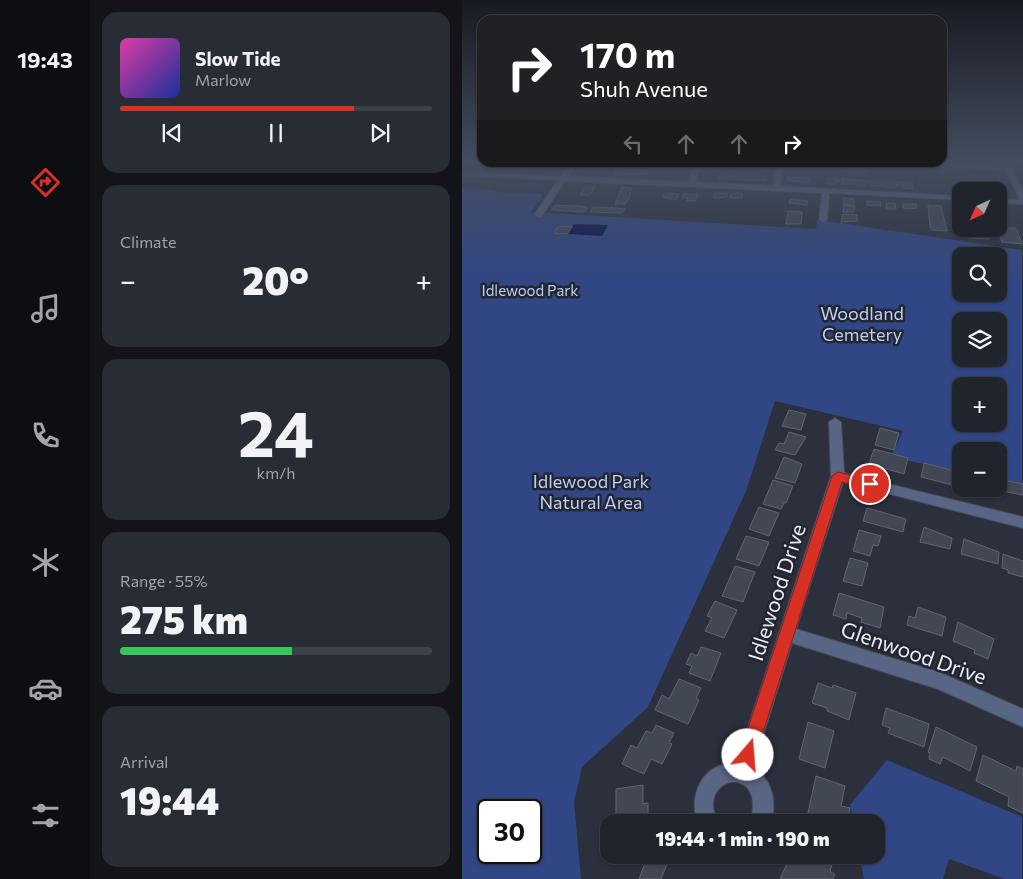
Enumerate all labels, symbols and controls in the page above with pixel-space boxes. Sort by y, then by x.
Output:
text: 170 m [580,32,675,75]
icon: right [497,35,562,100]
text: 19:43 [17,46,73,73]
text: Slow Tide [195,47,281,70]
text: Marlow [195,70,251,89]
text: Shuh Avenue [580,75,708,102]
icon: previous [158,119,186,147]
icon: pause [262,119,290,147]
icon: next [366,119,394,147]
icon: left [619,130,647,158]
icon: ahead [672,130,700,158]
icon: ahead [725,130,753,158]
icon: right [778,130,806,158]
icon: directions [28,165,63,200]
north arrow [952,182,1007,238]
map controls [952,182,1007,497]
text: Climate [120,232,176,251]
button: search [952,247,1007,302]
text: 20° [242,256,309,303]
text: − [120,263,136,297]
text: + [416,263,432,297]
park label: Idlewood Park [482,281,578,299]
icon: music [28,291,63,326]
park label: Woodland Cemetery [820,302,904,345]
button: layers [952,312,1007,367]
button: + [952,377,1007,432]
text: 24 [238,391,314,470]
icon: phone [28,418,63,453]
button: − [952,442,1007,497]
text: km/h [257,463,295,482]
pin [849,463,891,505]
park label: Idlewood Park Natural Area [533,470,649,513]
icon: arrive [856,470,884,498]
street label: Idlewood Drive [742,520,810,664]
icon: climate [28,545,63,580]
text: Range · 55% [120,571,208,590]
text: 275 km [120,595,248,642]
street label: Glenwood Drive [838,615,990,689]
icon: car [28,671,63,706]
position arrow [721,728,773,780]
text: Arrival [120,752,168,771]
text: 19:44 [120,776,219,823]
icon: filters [28,798,63,833]
speed limit sign: 30 [477,799,542,864]
text: 19:44 · 1 min · 190 m [655,827,830,850]

